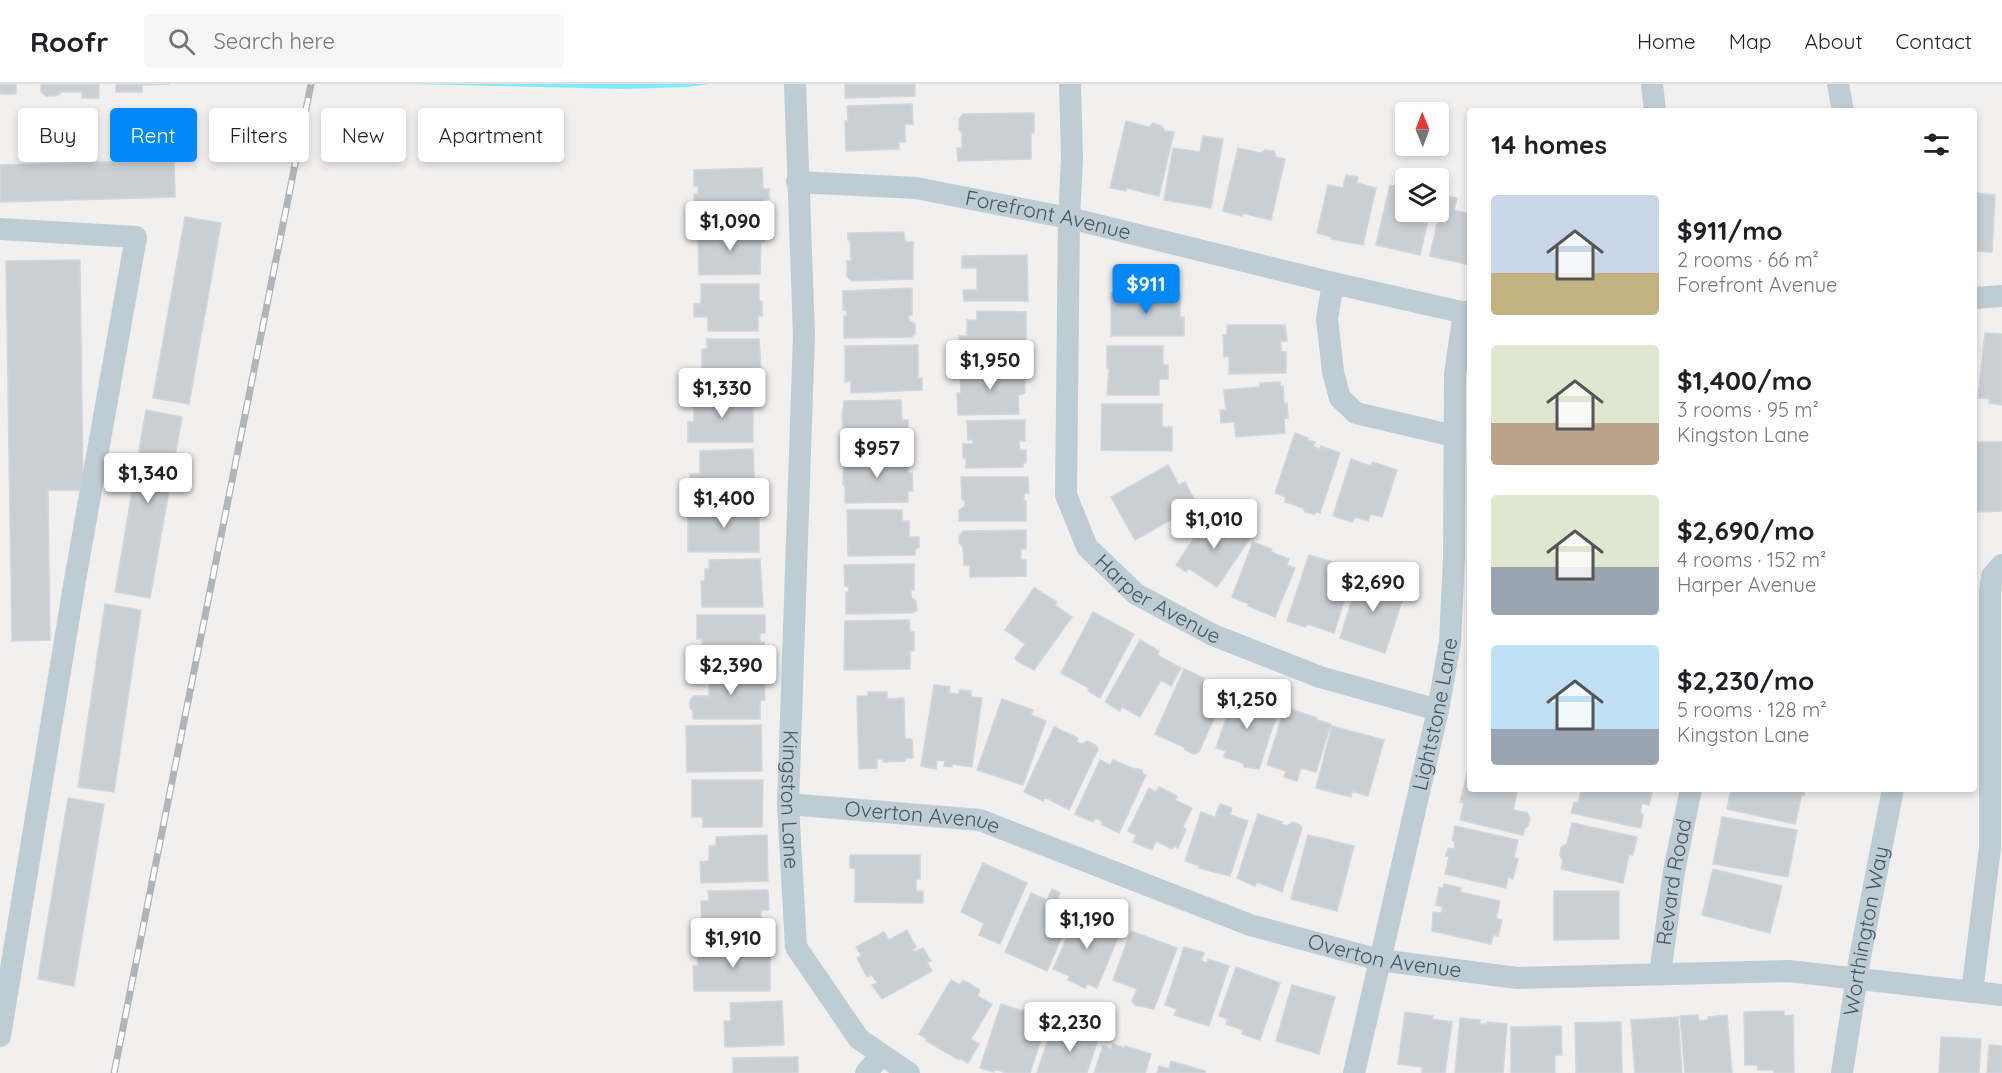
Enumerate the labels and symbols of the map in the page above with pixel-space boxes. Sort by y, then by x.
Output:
north arrow [1395,102,1449,156]
street label: Forefront Avenue [963,184,1134,245]
pin: $1,090 [681,201,779,252]
pin: $911 [1110,264,1182,315]
pin: $1,950 [941,340,1039,391]
pin: $1,330 [673,368,771,419]
pin: $957 [841,428,913,479]
pin: $1,340 [99,453,197,504]
pin: $1,400 [675,478,773,529]
pin: $1,010 [1165,499,1263,550]
street label: Harper Avenue [1090,548,1224,649]
pin: $2,690 [1324,562,1422,613]
street label: Lightstone Lane [1406,636,1463,793]
pin: $2,390 [682,645,780,696]
pin: $1,250 [1198,679,1296,730]
street label: Kingston Lane [776,730,806,870]
street label: Overton Avenue [844,795,1004,839]
street label: Revard Road [1650,816,1696,947]
street label: Worthington Way [1837,844,1893,1017]
pin: $1,190 [1038,899,1136,950]
pin: $1,910 [684,918,782,969]
street label: Overton Avenue [1305,927,1463,983]
pin: $2,230 [1021,1002,1119,1053]

